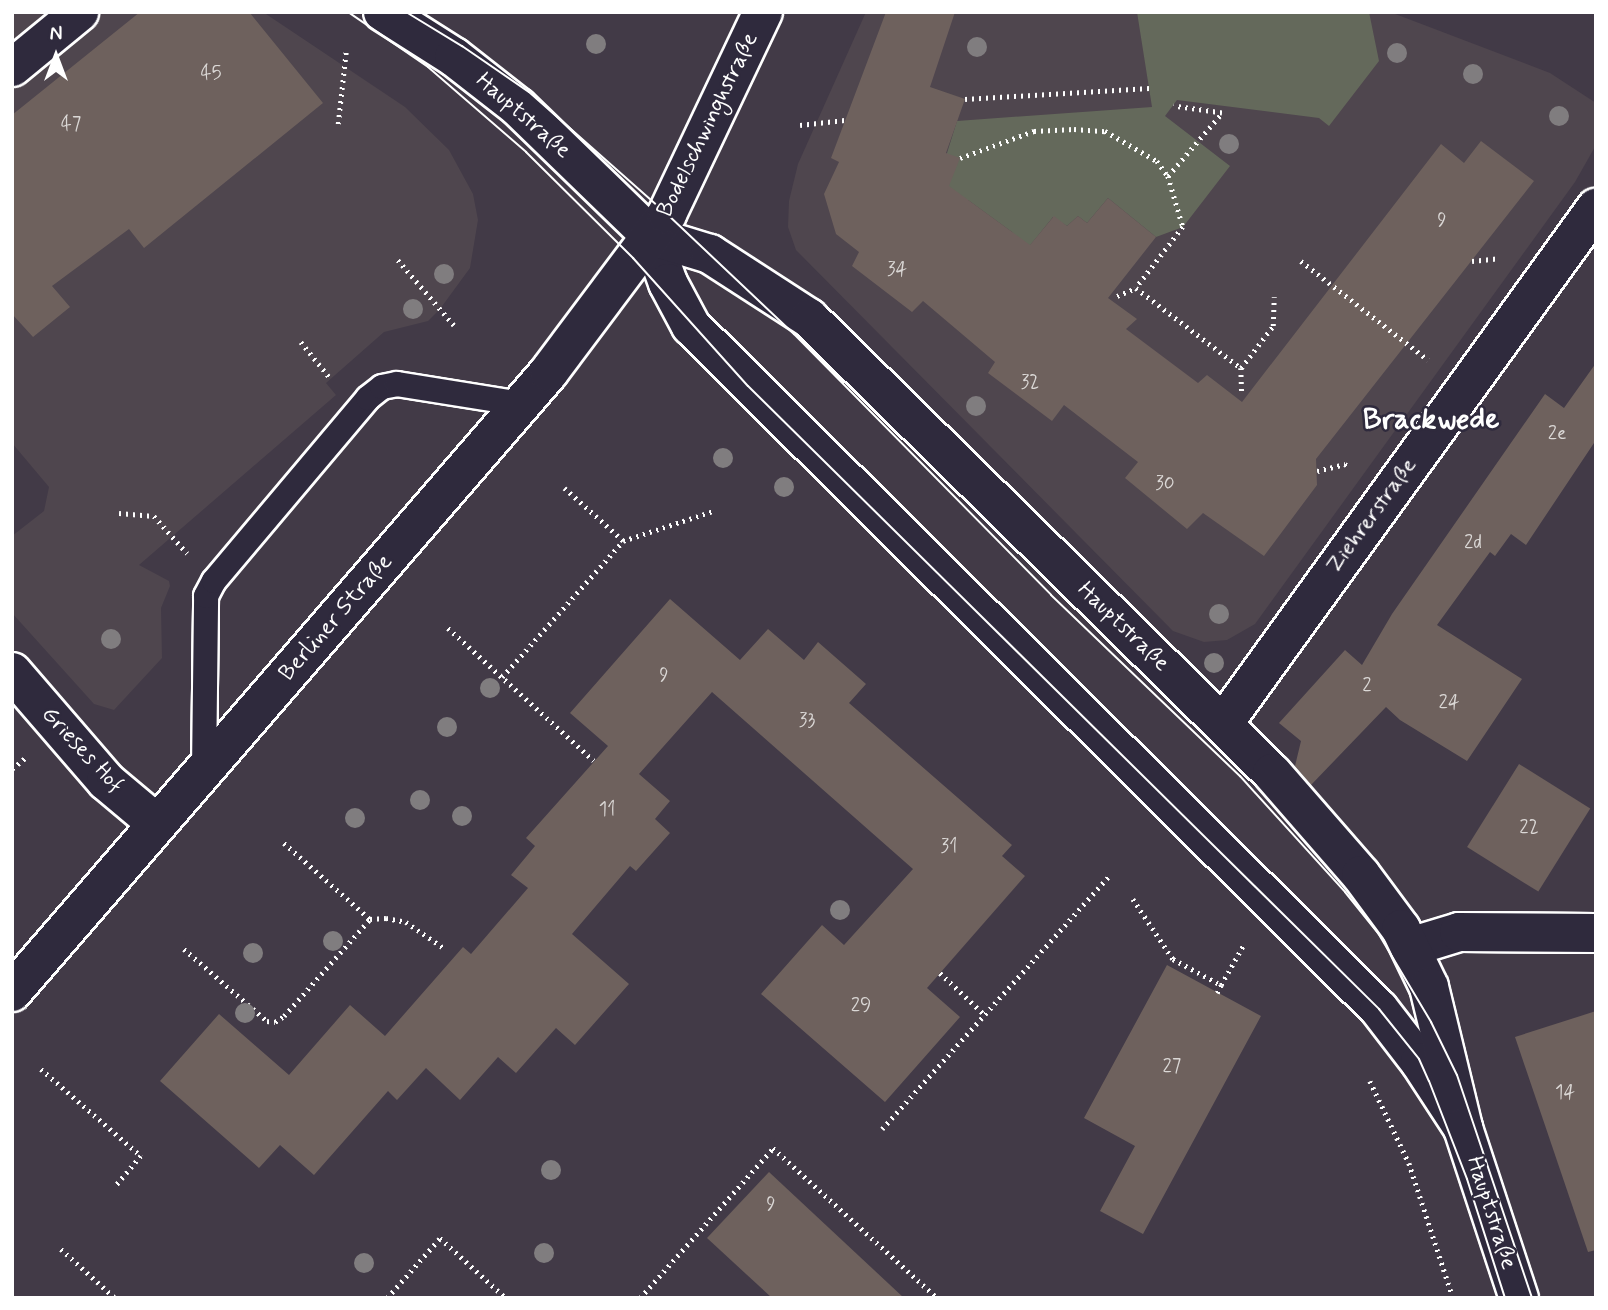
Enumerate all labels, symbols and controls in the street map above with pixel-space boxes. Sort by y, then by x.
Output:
north arrow [21,21,91,91]
text: N [50,22,62,47]
street label: Bodelschwinghstraße [651,28,765,222]
house number: 45 [200,63,222,85]
street label: Hauptstraße [470,67,576,165]
house number: 47 [61,114,81,136]
house number: 9 [1437,210,1447,232]
house number: 34 [887,259,907,281]
house number: 32 [1021,372,1039,394]
district label: Brackwede [1363,402,1499,438]
house number: 2e [1548,423,1566,445]
street label: Ziehrerstraße [1321,453,1423,579]
house number: 30 [1155,473,1175,495]
house number: 2d [1464,532,1482,554]
street label: Berliner Straße [275,550,397,686]
street label: Hauptstraße [1071,576,1175,678]
house number: 9 [659,665,669,687]
house number: 2 [1362,675,1372,697]
house number: 24 [1439,692,1459,714]
street label: Grieses Hof [34,700,130,800]
house number: 33 [799,710,815,732]
house number: 11 [599,799,615,821]
house number: 22 [1519,817,1539,839]
house number: 31 [941,836,957,858]
house number: 29 [851,995,871,1017]
house number: 27 [1163,1056,1181,1078]
house number: 14 [1555,1082,1575,1104]
street label: Hauptstraße [1460,1153,1522,1273]
house number: 9 [766,1194,776,1216]

